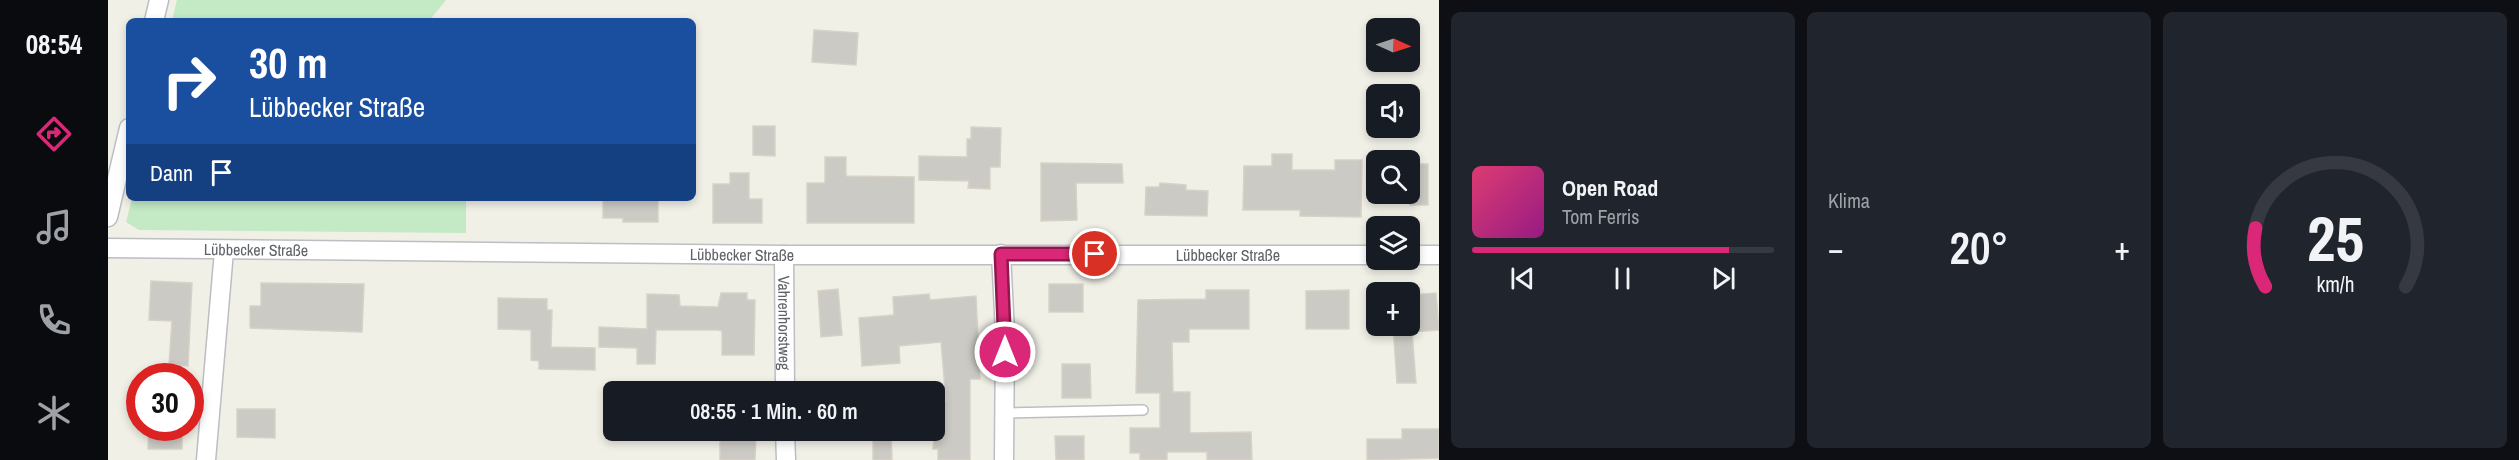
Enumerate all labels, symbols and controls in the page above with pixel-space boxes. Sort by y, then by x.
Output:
north arrow [1366,18,1420,72]
map controls [1366,18,1420,336]
text: 08:54 [26,26,82,62]
text: 30 m [249,35,328,91]
icon: right [150,42,228,120]
button: sound [1366,84,1420,138]
text: Lübbecker Straße [249,89,425,125]
icon: directions [33,113,75,155]
button: search [1366,150,1420,204]
icon: arrive [205,156,238,189]
text: Dann [150,158,193,188]
text: Open Road [1562,173,1658,203]
text: Klima [1828,187,1870,214]
text: 25 [2307,196,2363,280]
text: Tom Ferris [1562,203,1640,230]
icon: music [33,206,75,248]
button: layers [1366,216,1420,270]
text: 20° [1949,217,2009,278]
text: − [1828,226,1844,270]
text: + [2114,226,2130,270]
pin [1069,228,1120,279]
icon: arrive [1078,237,1111,270]
street label: Lübbecker Straße [204,238,308,261]
street label: Lübbecker Straße [690,243,794,266]
street label: Lübbecker Straße [1176,244,1280,266]
icon: previous [1506,262,1539,295]
icon: pause [1606,262,1639,295]
icon: next [1707,262,1740,295]
text: km/h [2316,270,2354,299]
street label: Vahrenhorstweg [773,276,796,371]
button: + [1366,282,1420,336]
icon: phone [33,299,75,341]
position arrow [973,320,1037,384]
speed limit sign: 30 [126,363,204,441]
icon: climate [33,392,75,434]
text: 08:55 · 1 Min. · 60 m [690,396,858,426]

